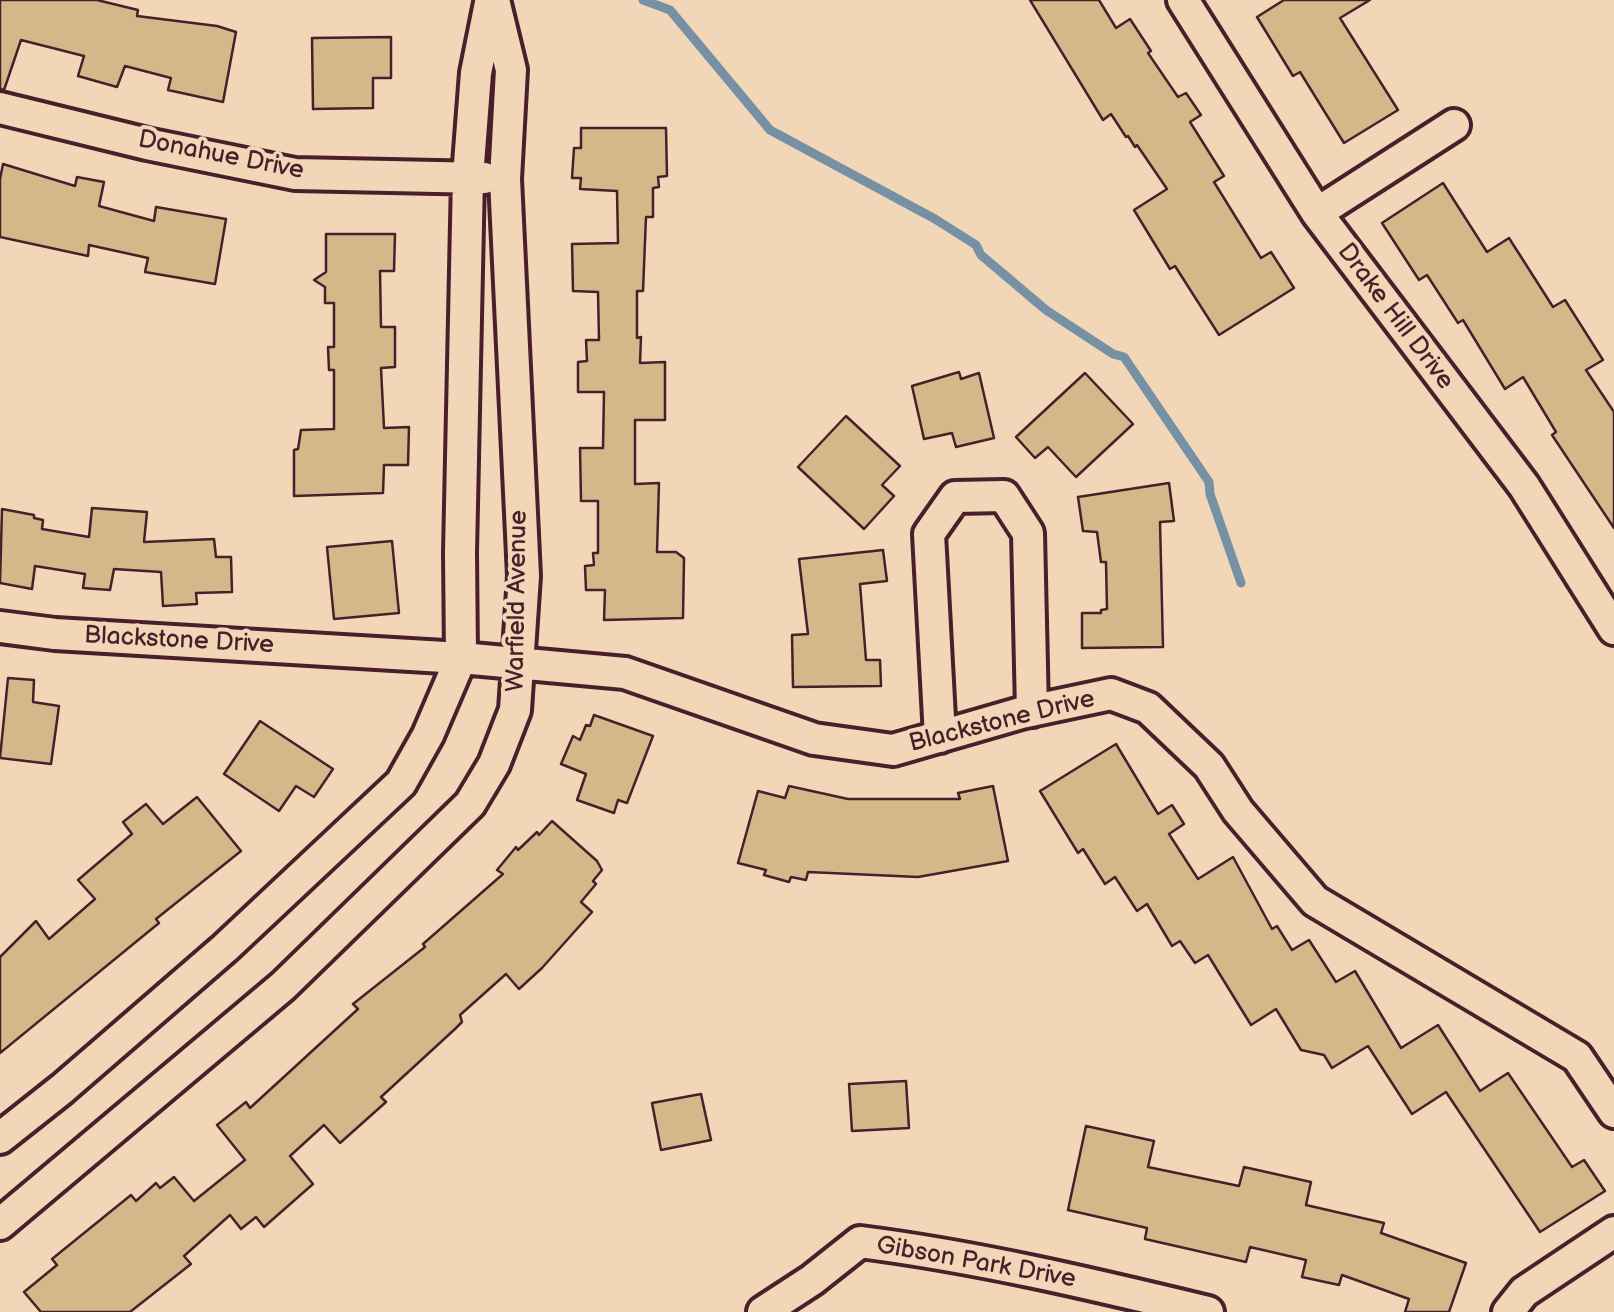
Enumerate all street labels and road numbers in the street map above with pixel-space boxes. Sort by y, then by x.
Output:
street label: Donahue Drive [136,125,306,187]
street label: Drake Hill Drive [1330,238,1460,396]
street label: Warfield Avenue [501,510,535,692]
street label: Blackstone Drive [83,621,275,661]
street label: Blackstone Drive [906,684,1098,760]
street label: Gibson Park Drive [874,1231,1078,1295]

